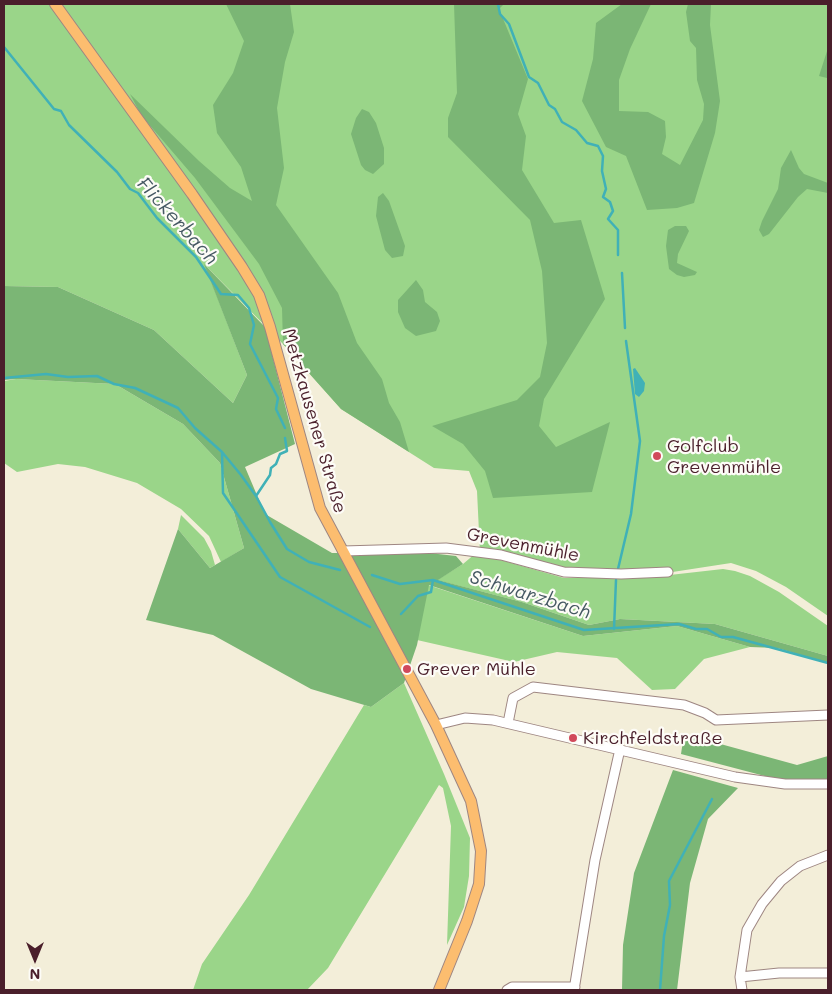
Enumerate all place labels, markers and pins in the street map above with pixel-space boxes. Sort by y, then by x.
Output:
place label: Golfclub Grevenmühle [667,435,781,478]
marker: Golfclub Grevenmühle [651,450,663,462]
place label: Grever Mühle [417,658,536,680]
marker: Grever Mühle [401,663,413,675]
place label: Kirchfeldstraße [583,727,723,749]
marker: Kirchfeldstraße [567,732,579,744]

